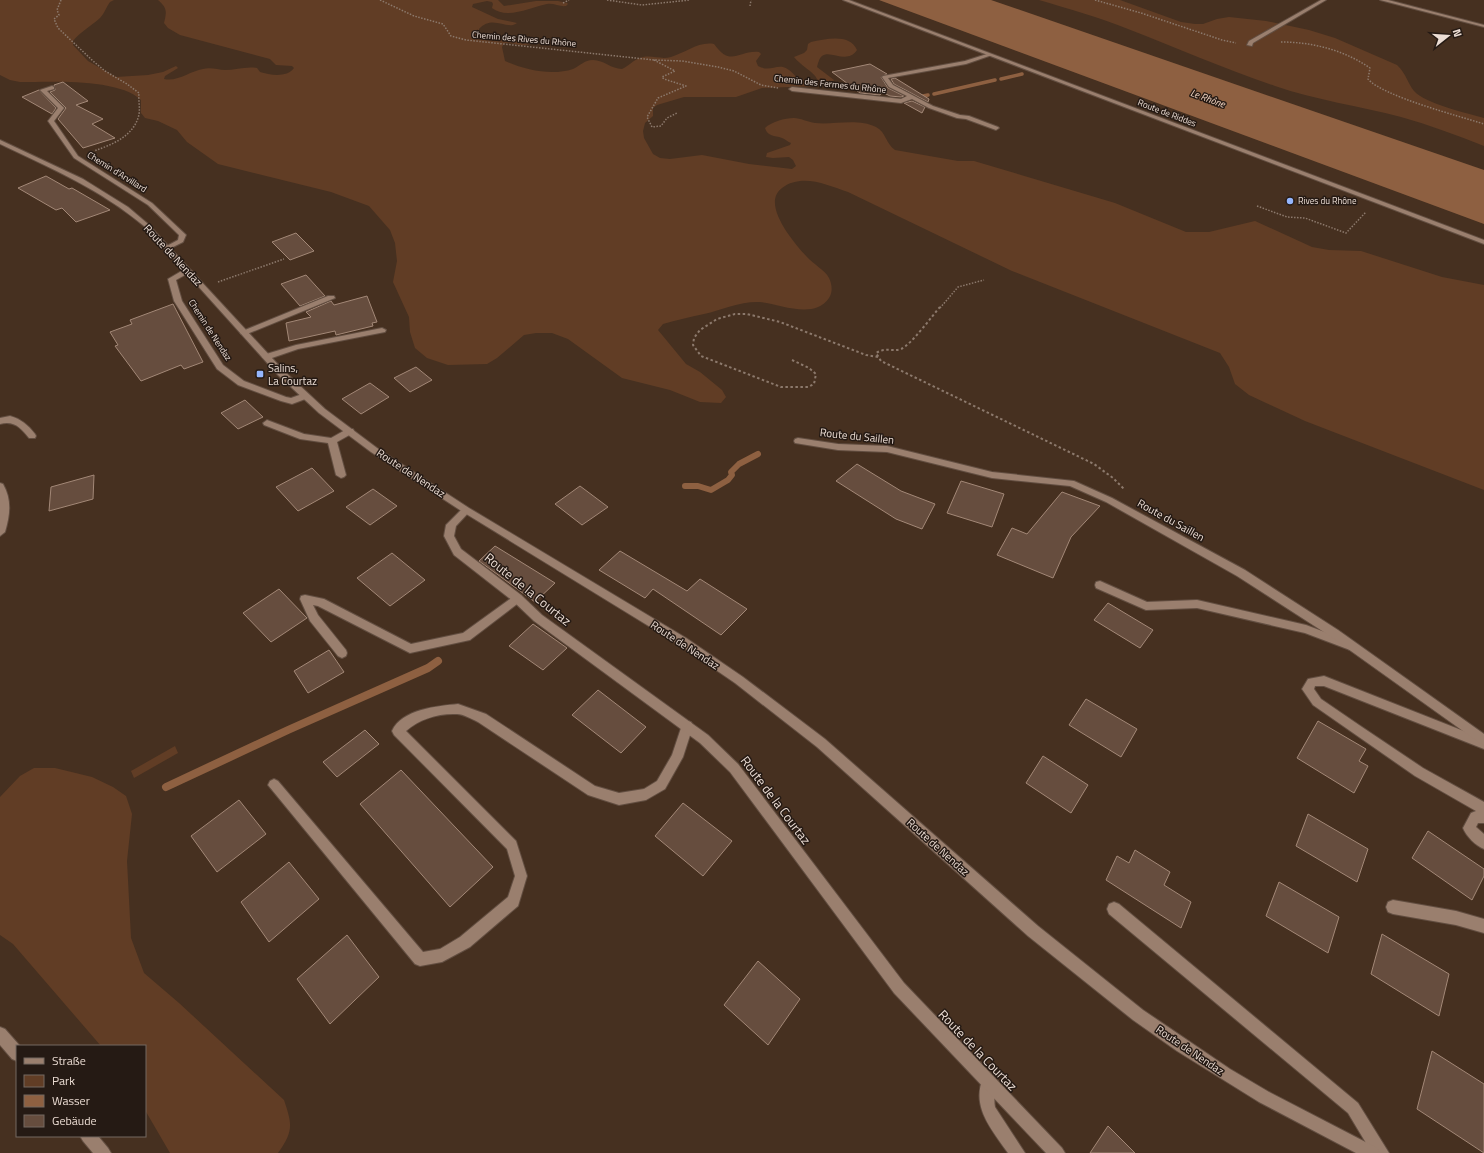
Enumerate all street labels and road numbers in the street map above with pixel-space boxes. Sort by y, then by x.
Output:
street label: Chemin des Rives du Rhône [471,27,577,50]
street label: Chemin des Fermes du Rhône [773,71,887,96]
street label: Route de Riddes [1136,95,1198,130]
street label: Chemin d'Arvillard [85,148,150,195]
street label: Route de Nendaz [140,221,206,289]
street label: Chemin de Nendaz [186,297,235,363]
street label: Route du Saillen [819,424,895,448]
street label: Route de Nendaz [373,445,449,501]
street label: Route du Saillen [1134,495,1208,545]
street label: Route de la Courtaz [480,548,576,630]
street label: Route de Nendaz [647,617,723,673]
street label: Route de la Courtaz [736,751,816,849]
street label: Route de Nendaz [903,815,973,879]
street label: Route de la Courtaz [934,1005,1022,1095]
street label: Route de Nendaz [1153,1021,1227,1079]

